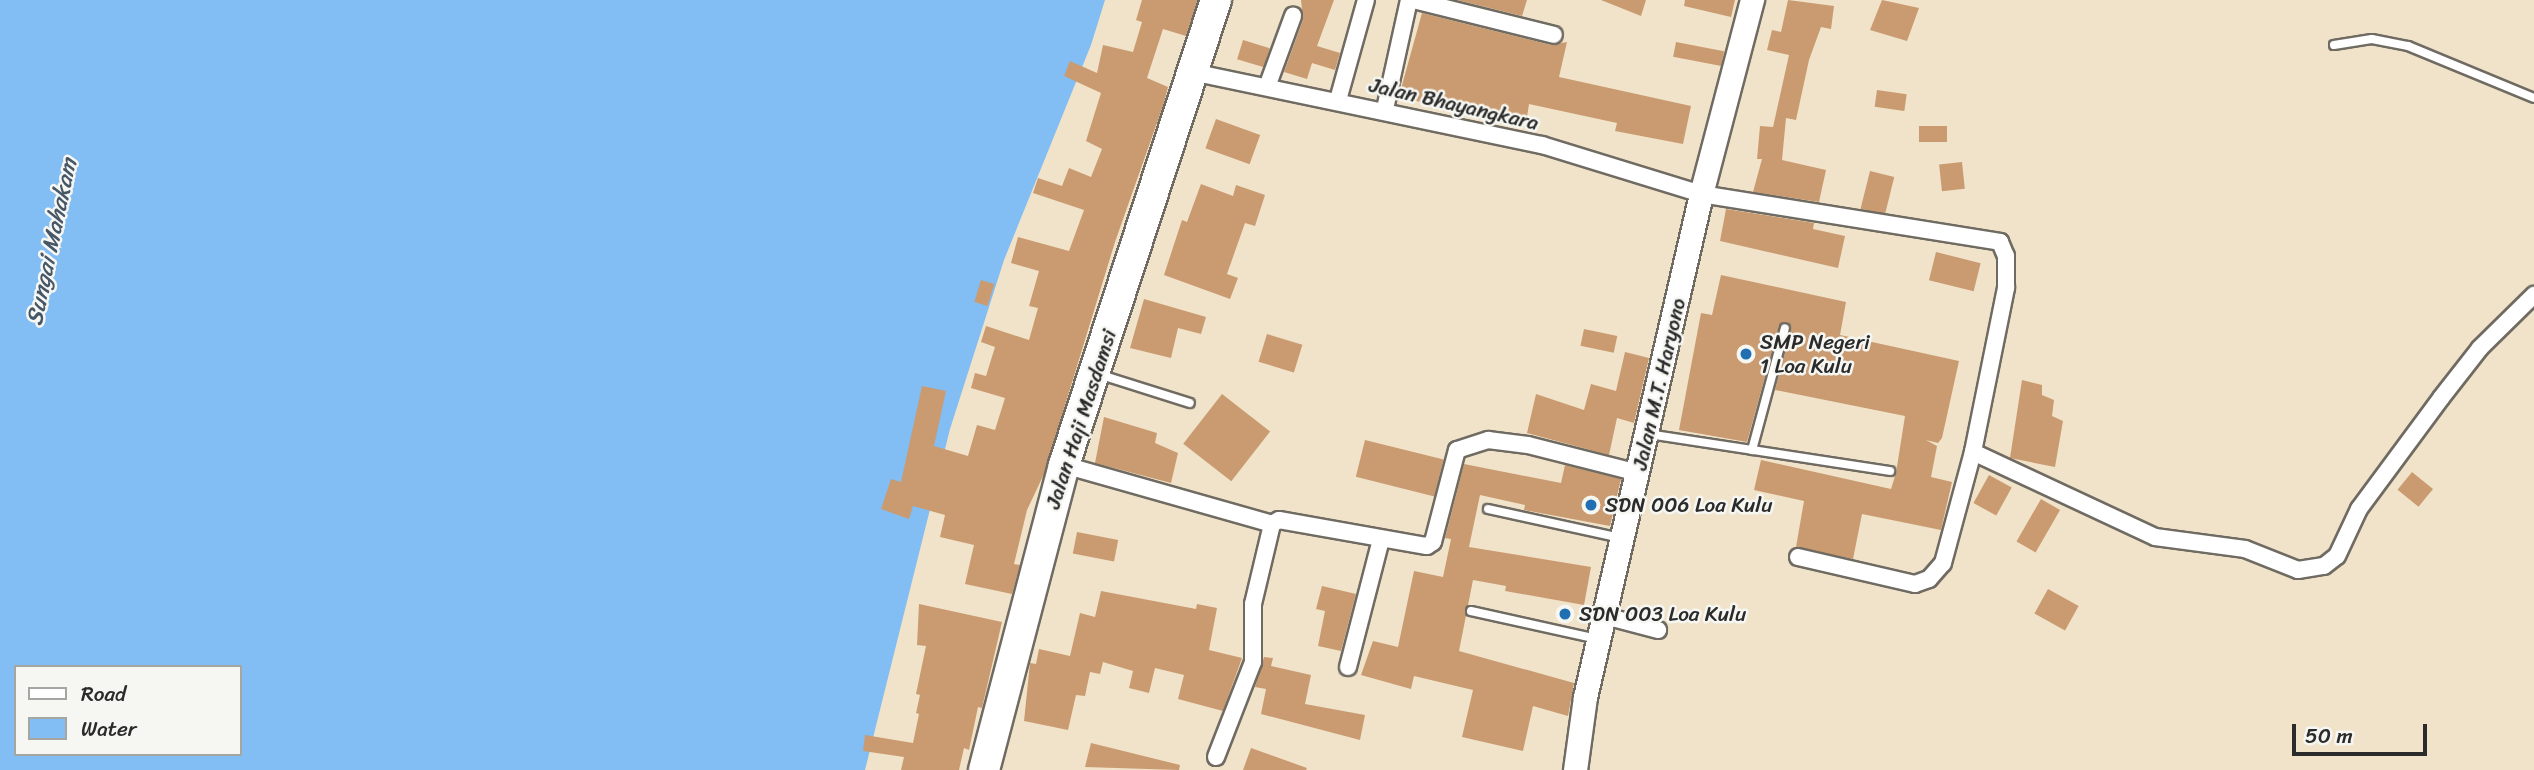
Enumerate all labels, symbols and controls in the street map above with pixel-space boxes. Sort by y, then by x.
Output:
street label: Jalan Bhayangkara [1367,72,1541,136]
water label: Sungai Mahakam [21,156,83,328]
street label: Jalan M.T. Haryono [1627,296,1691,472]
street label: Jalan Haji Masdamsi [1040,326,1122,512]
place label: SMP Negeri 1 Loa Kulu [1760,329,1870,379]
marker: SMP Negeri 1 Loa Kulu [1738,346,1754,362]
place label: SDN 006 Loa Kulu [1605,492,1773,518]
marker: SDN 006 Loa Kulu [1583,497,1599,513]
place label: SDN 003 Loa Kulu [1579,601,1746,627]
marker: SDN 003 Loa Kulu [1557,606,1573,622]
legend [14,665,242,756]
text: Road [81,675,126,713]
text: Water [81,710,136,748]
scale bar [2296,710,2431,754]
text: 50 m [2305,717,2353,755]

